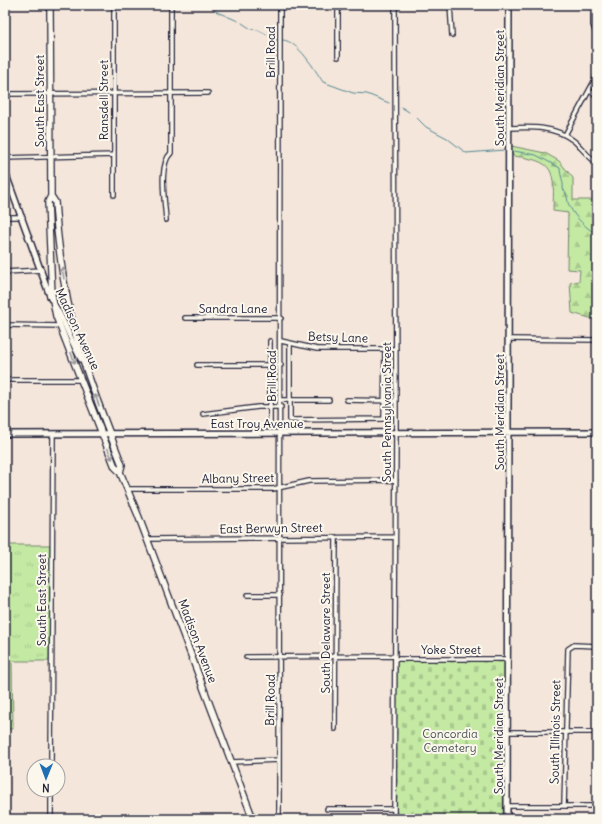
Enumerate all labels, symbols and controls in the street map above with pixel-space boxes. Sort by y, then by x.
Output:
street label: Brill Road [263,26,278,78]
street label: South Meridian Street [492,30,507,146]
street label: South East Street [32,55,47,147]
street label: Ransdell Street [96,60,111,140]
one-way arrow [59,266,67,279]
street label: Madison Avenue [53,286,103,372]
street label: Sandra Lane [199,301,267,316]
street label: Betsy Lane [308,328,368,346]
street label: South Pennsylvania Street [379,342,394,482]
street label: Brill Road [264,350,279,402]
one-way arrow [69,352,77,364]
street label: South Meridian Street [492,354,507,470]
one-way arrow [93,394,101,406]
street label: East Troy Avenue [211,416,303,431]
one-way arrow [106,448,114,460]
street label: Albany Street [202,470,274,486]
street label: East Berwyn Street [219,520,323,536]
street label: South East Street [34,554,49,646]
street label: South Delaware Street [318,573,333,693]
street label: Madison Avenue [175,597,221,685]
street label: Yoke Street [421,642,481,657]
street label: Brill Road [262,674,278,726]
street label: South Meridian Street [491,678,506,794]
street label: South Illinois Street [547,680,563,784]
park label: Concordia Cemetery [422,726,478,755]
north arrow [26,758,66,798]
text: N [42,781,50,795]

